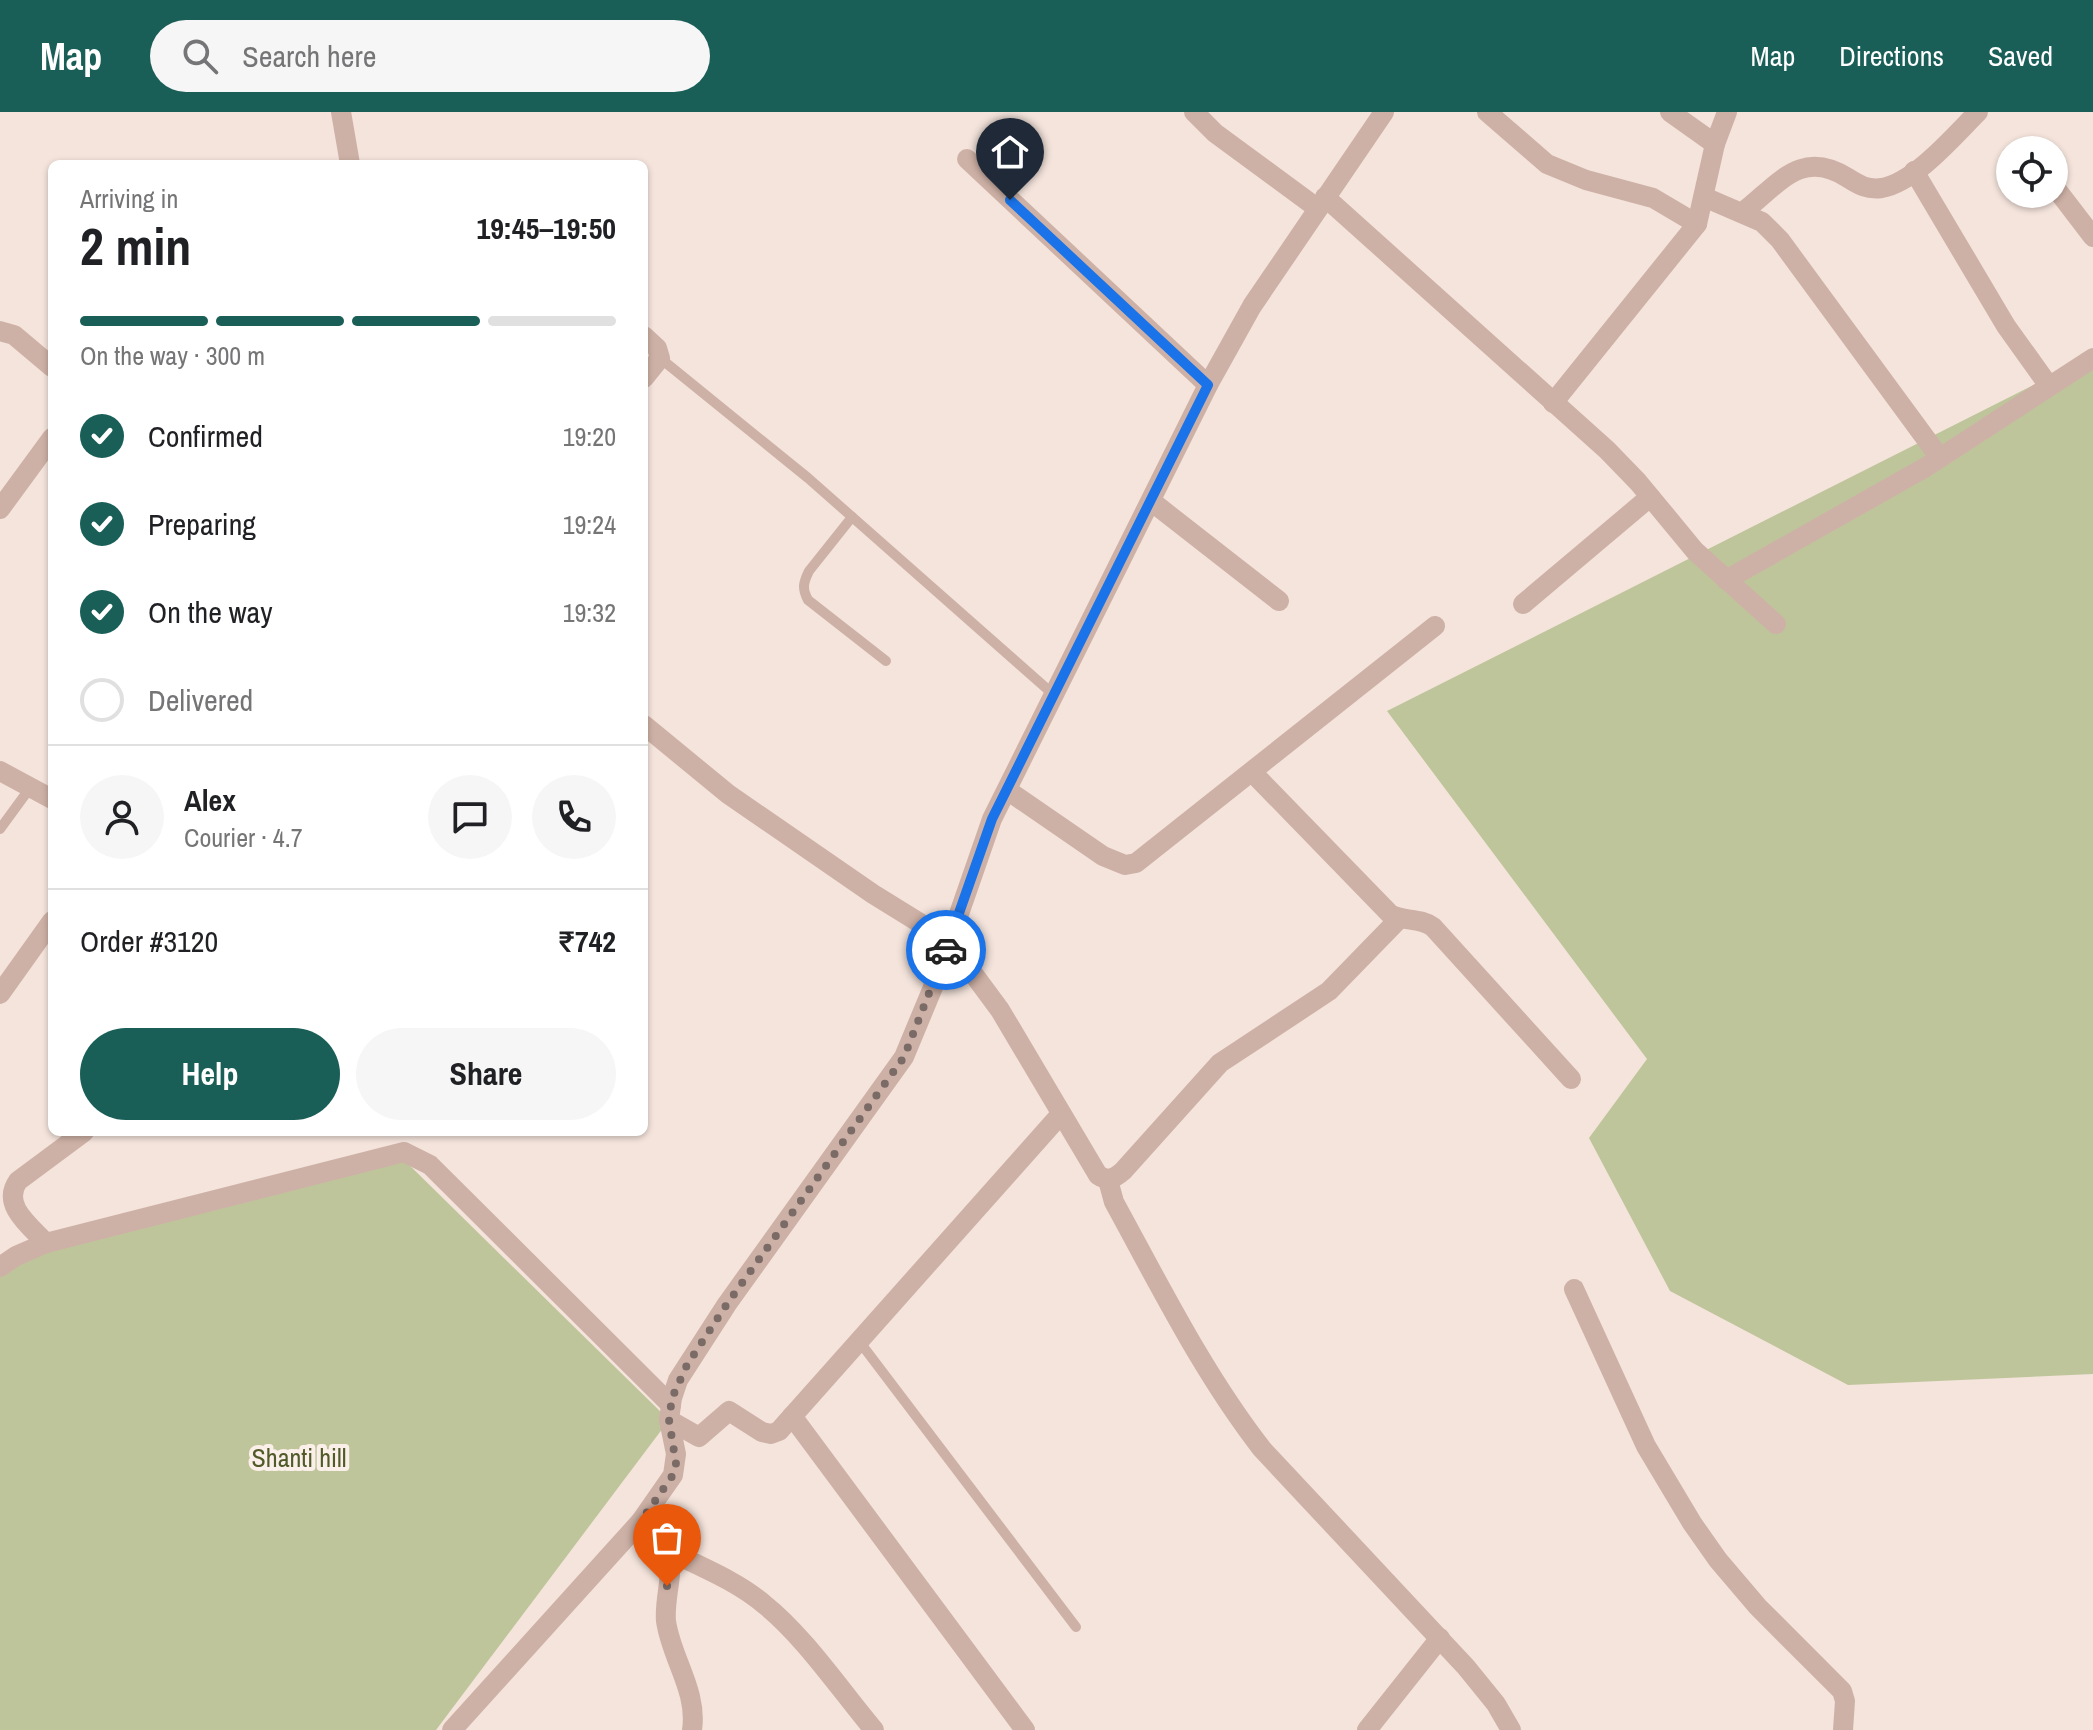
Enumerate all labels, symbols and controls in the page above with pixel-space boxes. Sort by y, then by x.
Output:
search box [150,20,710,92]
text: Map [40,31,102,82]
icon: search [178,34,222,78]
text: Search here [242,36,376,76]
text: Map [1751,37,1795,75]
text: Directions [1839,37,1944,75]
text: Saved [1988,37,2053,75]
pin [976,118,1044,200]
icon: home [988,130,1032,174]
map controls [1996,136,2068,208]
button: locate [1996,136,2068,208]
text: Arriving in [80,181,178,216]
text: 19:45–19:50 [477,208,616,248]
text: 2 min [80,211,191,281]
text: On the way · 300 m [80,338,265,373]
icon: check [80,414,124,458]
text: Confirmed [148,416,263,456]
text: 19:20 [563,419,616,454]
icon: check [80,502,124,546]
text: Preparing [148,504,256,544]
text: 19:24 [563,507,616,542]
icon: check [80,590,124,634]
text: On the way [148,592,272,632]
text: 19:32 [563,595,616,630]
text: Delivered [148,680,253,720]
button: person [80,775,164,859]
button: chat [428,775,512,859]
button: phone [532,775,616,859]
text: Alex [184,780,236,820]
text: Courier · 4.7 [184,820,303,855]
courier [906,910,986,990]
text: Order #3120 [80,921,218,961]
text: ₹742 [558,921,616,961]
icon: car [924,928,968,972]
button: Help [80,1028,340,1120]
button: Share [356,1028,616,1120]
park label: Shanti hill [252,1440,346,1475]
pin [633,1504,701,1586]
icon: bag [645,1516,689,1560]

